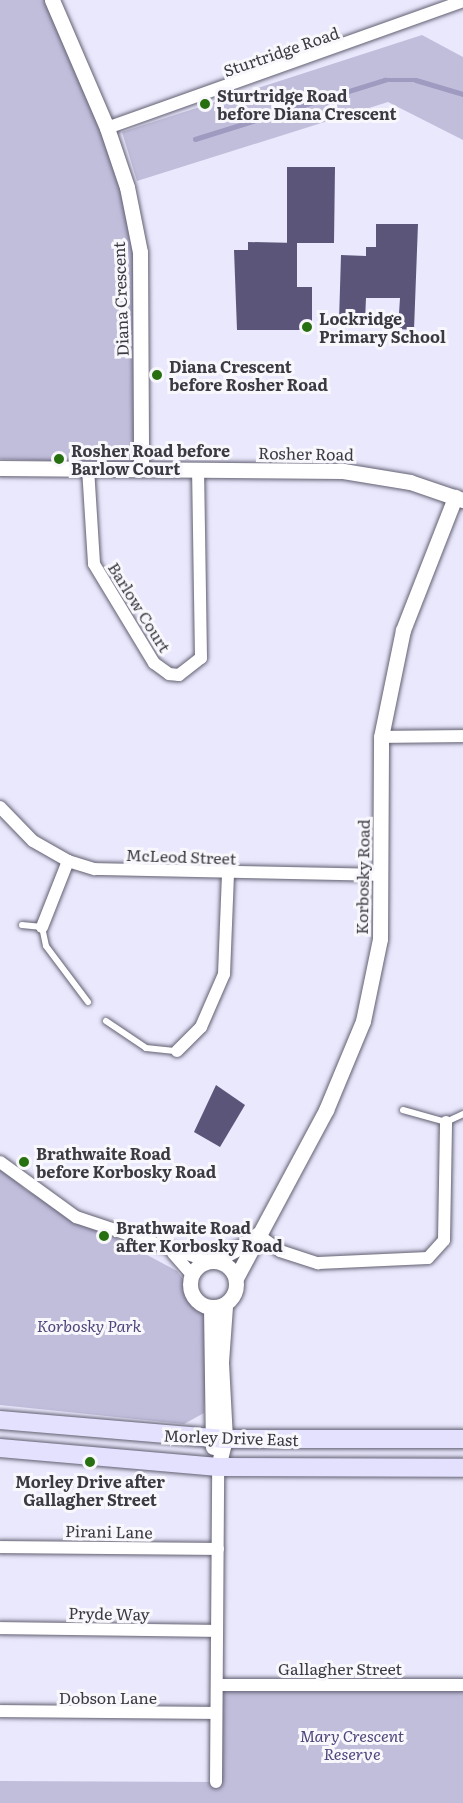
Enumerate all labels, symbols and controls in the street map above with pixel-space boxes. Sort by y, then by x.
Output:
street label: Sturtridge Road [221,22,341,80]
place label: Sturtridge Road before Diana Crescent [217,85,396,123]
marker: Sturtridge Road before Diana Crescent [198,97,212,111]
street label: Diana Crescent [108,241,132,357]
place label: Lockridge Primary School [319,308,446,346]
marker: Lockridge Primary School [300,320,314,334]
place label: Diana Crescent before Rosher Road [169,356,328,394]
marker: Diana Crescent before Rosher Road [150,368,164,382]
place label: Rosher Road before Barlow Court [71,440,230,478]
street label: Rosher Road [258,443,354,463]
marker: Rosher Road before Barlow Court [52,452,66,466]
street label: Barlow Court [105,559,175,655]
street label: Korbosky Road [351,819,373,935]
street label: McLeod Street [126,844,236,868]
place label: Brathwaite Road before Korbosky Road [36,1143,216,1181]
marker: Brathwaite Road before Korbosky Road [17,1155,31,1169]
place label: Brathwaite Road after Korbosky Road [116,1217,283,1255]
marker: Brathwaite Road after Korbosky Road [97,1229,111,1243]
park label: Korbosky Park [37,1315,141,1335]
street label: Morley Drive East [163,1425,299,1449]
marker: Morley Drive after Gallagher Street [83,1455,97,1469]
place label: Morley Drive after Gallagher Street [15,1471,165,1509]
street label: Pirani Lane [65,1521,153,1541]
street label: Pryde Way [68,1603,150,1623]
street label: Gallagher Street [278,1658,402,1678]
street label: Dobson Lane [59,1687,157,1707]
park label: Mary Crescent Reserve [300,1725,404,1763]

